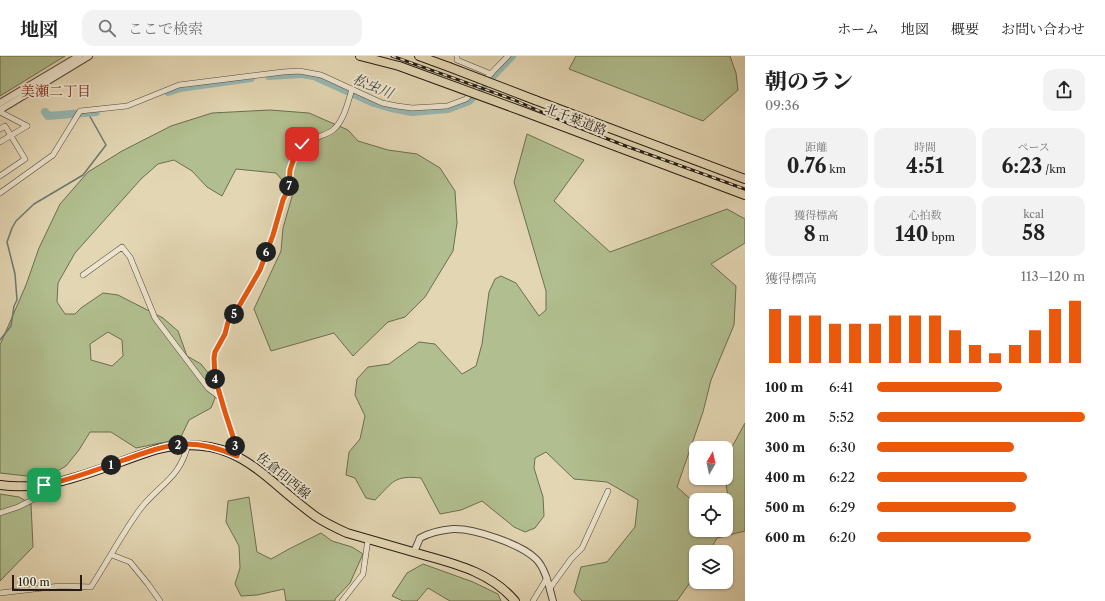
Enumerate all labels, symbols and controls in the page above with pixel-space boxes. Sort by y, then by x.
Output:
search box [82,10,362,46]
icon: search [96,17,118,39]
text: 地図 [20,18,58,41]
text: ここで検索 [128,19,203,38]
text: ホーム [837,20,879,38]
text: 地図 [901,20,929,38]
text: 概要 [951,20,979,38]
text: お問い合わせ [1001,20,1085,38]
text: 朝のラン [765,68,853,95]
button: share [1043,69,1085,111]
water label: 松虫川 [350,70,398,103]
district label: 美瀬二丁目 [21,82,91,100]
text: 09:36 [765,97,799,113]
street label: 北千葉道路 [543,100,609,138]
pin [285,127,319,161]
icon: check [291,133,313,155]
text: 距離 [805,140,827,154]
text: 時間 [914,140,936,154]
text: ペース [1017,140,1050,154]
text: 0.76 [787,154,826,178]
text: 4:51 [906,154,944,178]
text: 6:23 [1001,154,1042,178]
text: km [826,162,846,176]
text: /km [1042,162,1066,176]
pin: 7 [279,176,299,196]
text: 7 [286,179,292,193]
text: kcal [1023,207,1044,221]
text: 獲得標高 [794,208,838,222]
text: 心拍数 [908,208,941,222]
text: 58 [1022,221,1045,245]
text: 8 [804,222,816,246]
text: 140 [895,222,928,246]
text: m [816,230,829,244]
text: bpm [928,230,955,244]
pin: 6 [256,242,276,262]
text: 6 [263,245,269,259]
text: 113–120 m [1021,268,1085,284]
text: 獲得標高 [765,270,817,286]
pin: 5 [224,304,244,324]
text: 5 [231,307,237,321]
pin: 4 [205,369,225,389]
text: 4 [212,372,218,386]
text: 100 m [765,379,804,395]
text: 6:41 [829,379,853,395]
text: 200 m [765,409,805,425]
text: 5:52 [829,409,854,425]
pin: 2 [168,435,188,455]
pin: 3 [225,436,245,456]
text: 2 [175,438,181,452]
text: 3 [232,439,238,453]
text: 300 m [765,439,805,455]
text: 6:30 [829,439,856,455]
north arrow [689,441,733,485]
map controls [689,441,733,589]
street label: 佐倉印西線 [254,448,314,502]
pin: 1 [101,455,121,475]
text: 1 [109,458,113,472]
pin [27,468,61,502]
text: 400 m [765,469,805,485]
text: 6:22 [829,469,855,485]
icon: arrive [33,474,55,496]
button: locate [689,493,733,537]
text: 500 m [765,499,805,515]
text: 6:29 [829,499,855,515]
text: 600 m [765,529,806,545]
text: 6:20 [829,529,856,545]
button: layers [689,545,733,589]
scale bar [12,573,82,592]
text: 100 m [18,575,50,589]

